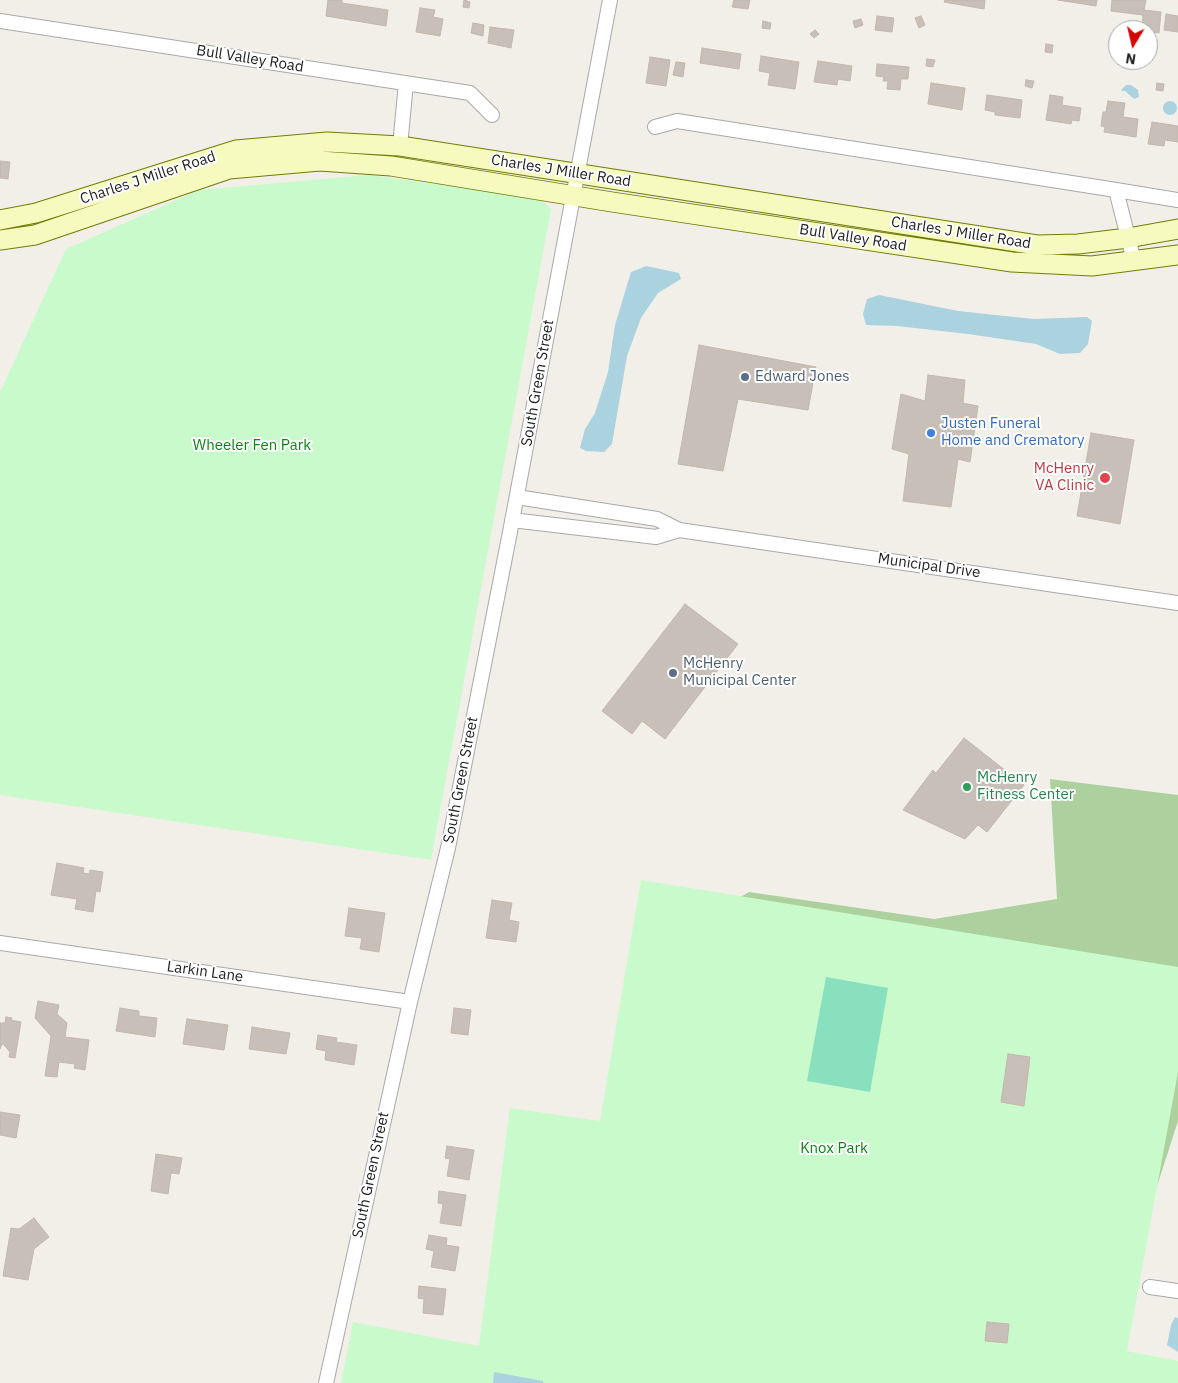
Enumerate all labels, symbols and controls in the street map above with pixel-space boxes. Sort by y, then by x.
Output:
north arrow [1108,20,1158,70]
street label: Bull Valley Road [195,42,305,76]
text: N [1124,49,1137,69]
street label: Charles J Miller Road [78,148,218,208]
street label: Charles J Miller Road [490,151,632,191]
street label: Charles J Miller Road [890,213,1032,253]
street label: Bull Valley Road [798,221,908,255]
street label: South Green Street [518,318,558,448]
place label: Edward Jones [755,368,849,386]
marker: Edward Jones [739,371,751,383]
place label: Justen Funeral Home and Crematory [941,415,1084,450]
marker: Justen Funeral Home and Crematory [925,427,937,439]
park label: Wheeler Fen Park [193,437,311,455]
place label: McHenry VA Clinic [1034,460,1094,495]
marker: McHenry VA Clinic [1098,471,1112,485]
street label: Municipal Drive [877,550,981,582]
place label: McHenry Municipal Center [683,655,797,690]
marker: McHenry Municipal Center [667,667,679,679]
street label: South Green Street [440,715,482,845]
place label: McHenry Fitness Center [977,769,1074,804]
marker: McHenry Fitness Center [961,781,973,793]
street label: Larkin Lane [166,958,244,986]
street label: South Green Street [349,1110,393,1240]
park label: Knox Park [800,1140,868,1158]

